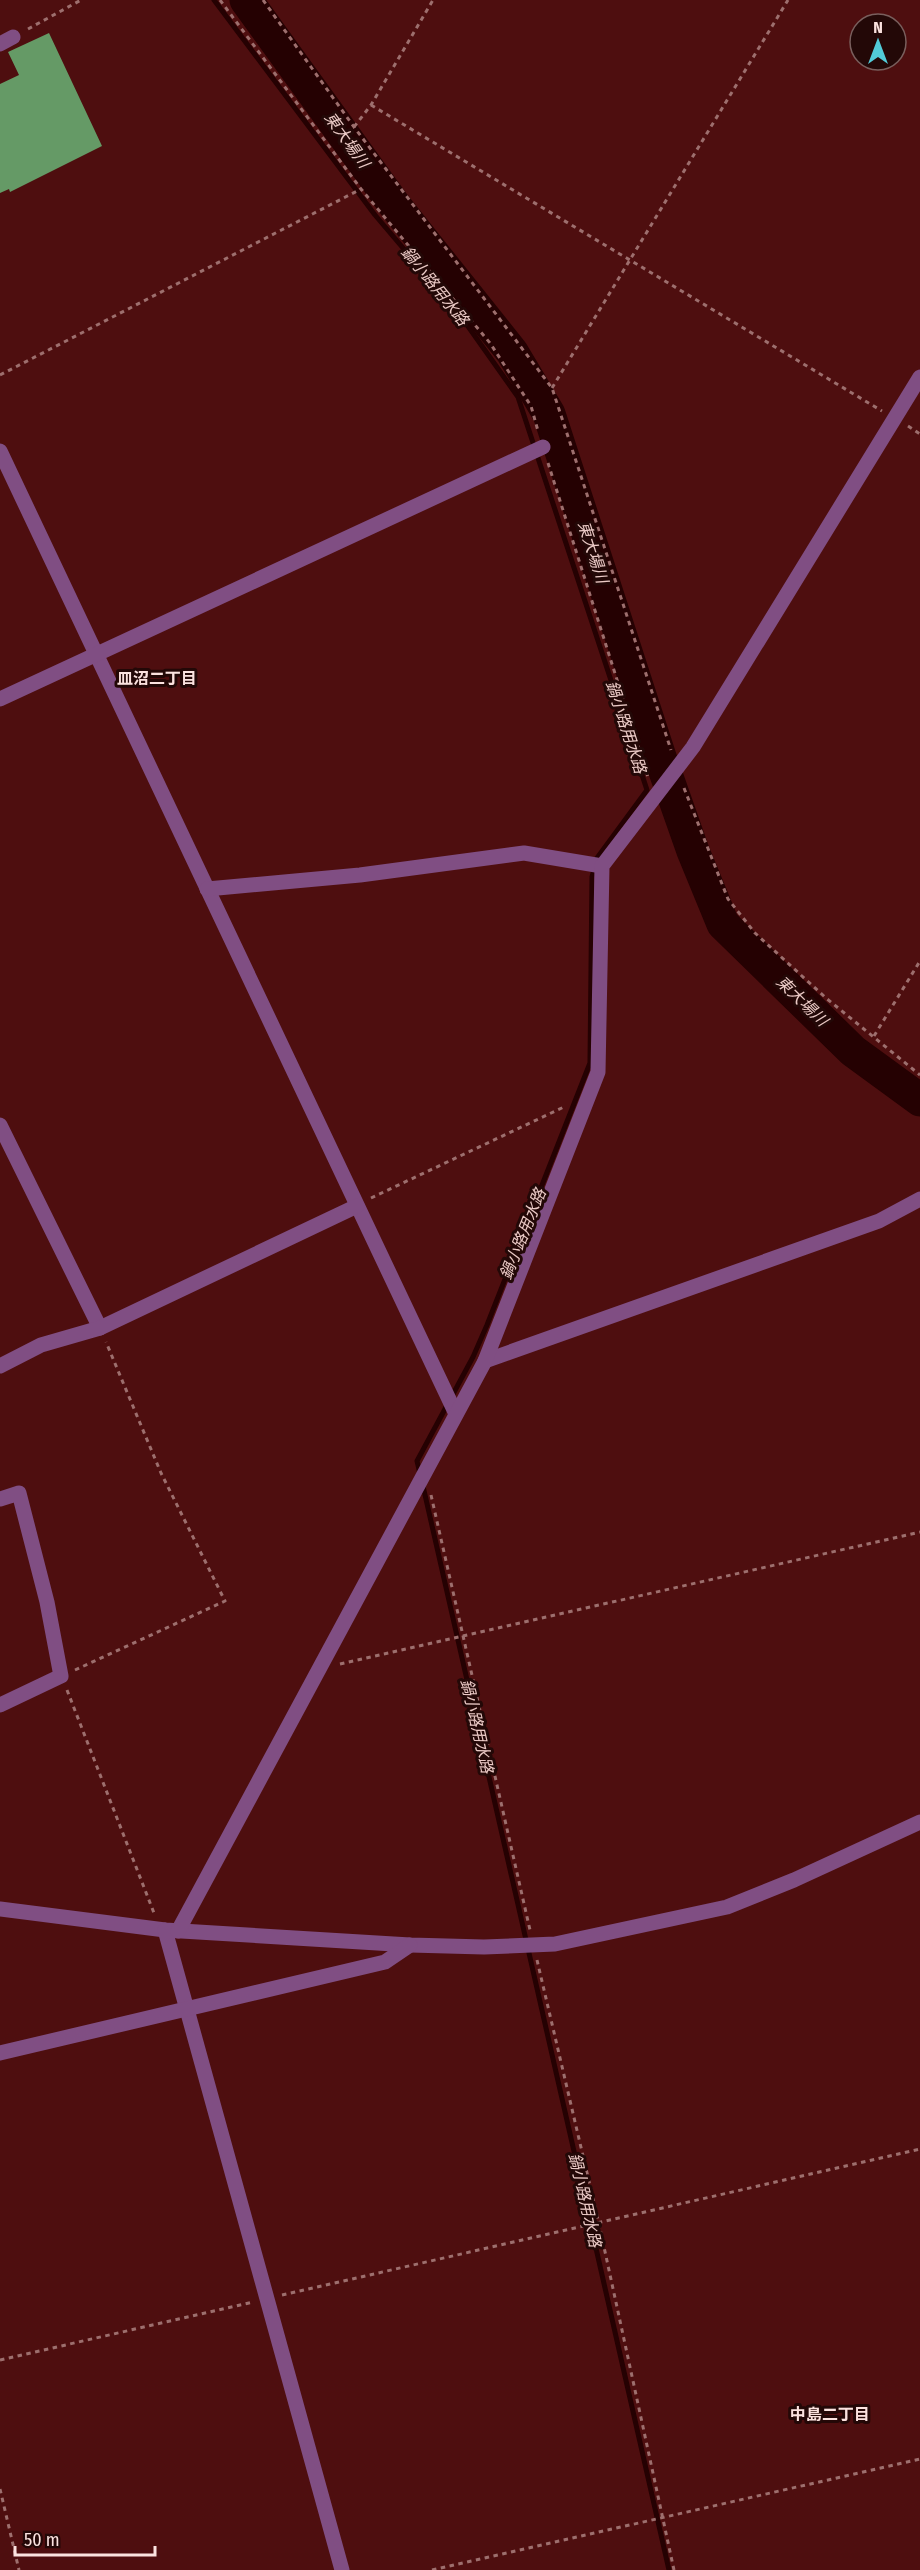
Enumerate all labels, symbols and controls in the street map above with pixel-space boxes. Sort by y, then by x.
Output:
north arrow [848,12,908,72]
text: N [873,18,883,37]
water label: 東大場川 [321,109,375,173]
water label: 鍋小路用水路 [397,243,474,331]
water label: 東大場川 [574,519,613,587]
district label: 皿沼二丁目 [117,669,197,688]
water label: 鍋小路用水路 [602,678,650,777]
water label: 東大場川 [772,972,833,1031]
water label: 鍋小路用水路 [496,1184,551,1282]
water label: 鍋小路用水路 [457,1677,498,1777]
water label: 鍋小路用水路 [565,2151,606,2251]
district label: 中島二丁目 [790,2405,870,2424]
scale bar [15,2519,154,2557]
text: 50 m [24,2529,60,2551]

